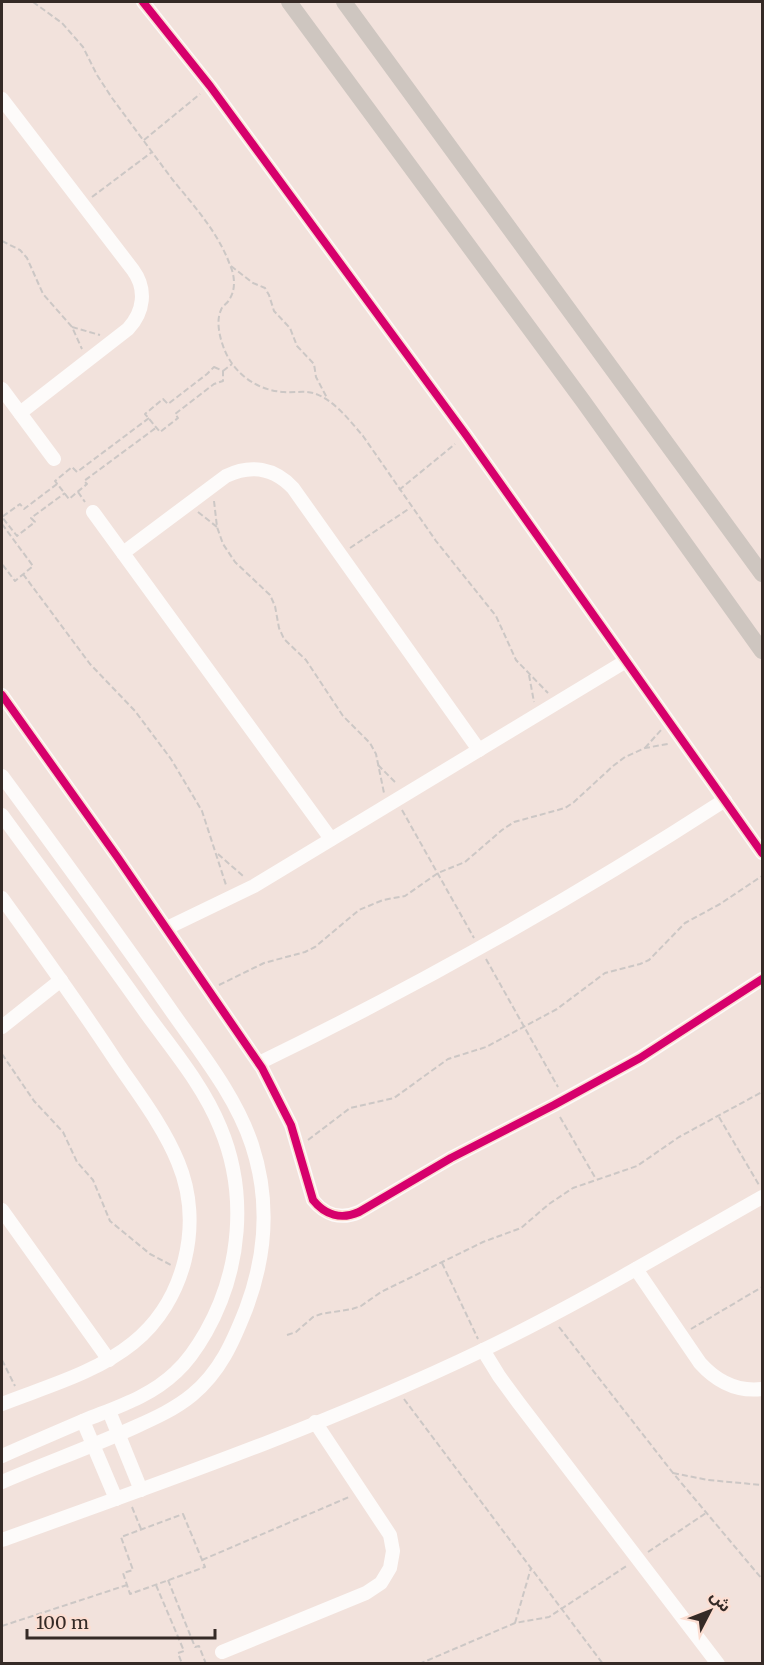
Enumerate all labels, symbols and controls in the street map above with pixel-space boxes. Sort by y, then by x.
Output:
north arrow [680,1581,740,1641]
text: ش [706,1586,736,1616]
scale bar [27,1602,214,1640]
text: 100 m [36,1611,89,1634]

